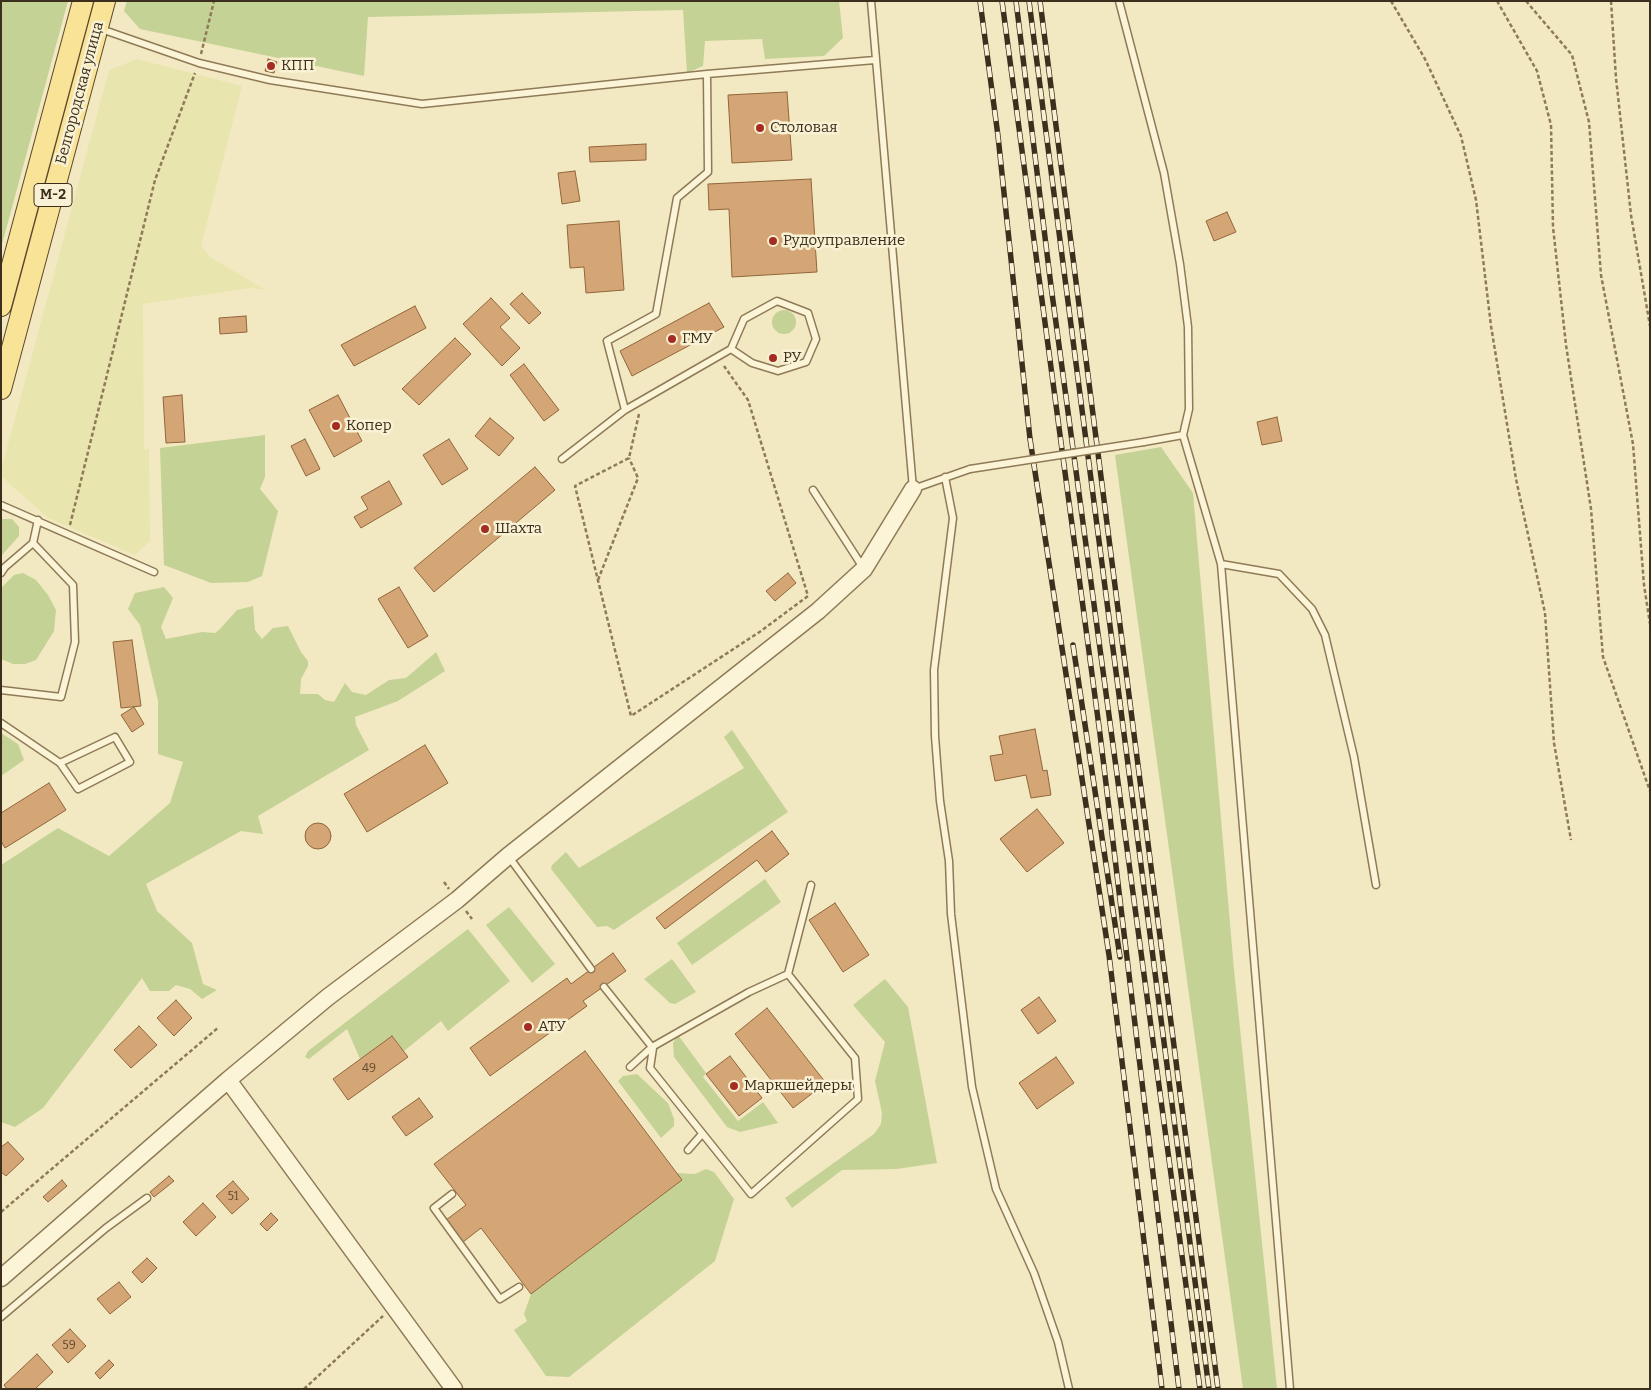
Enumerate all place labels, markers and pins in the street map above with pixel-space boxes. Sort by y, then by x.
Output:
place label: КПП [281,57,314,75]
marker: КПП [265,60,277,72]
place label: Столовая [770,119,838,137]
marker: Столовая [754,122,766,134]
place label: Рудоуправление [783,232,905,250]
marker: Рудоуправление [767,235,779,247]
place label: ГМУ [682,330,713,348]
marker: ГМУ [666,333,678,345]
place label: РУ [783,349,802,367]
marker: РУ [767,352,779,364]
place label: Копер [346,417,392,435]
marker: Копер [330,420,342,432]
place label: Шахта [495,520,542,538]
marker: Шахта [479,523,491,535]
place label: АТУ [538,1018,566,1036]
marker: АТУ [522,1021,534,1033]
place label: Маркшейдеры [744,1077,852,1095]
marker: Маркшейдеры [728,1080,740,1092]

